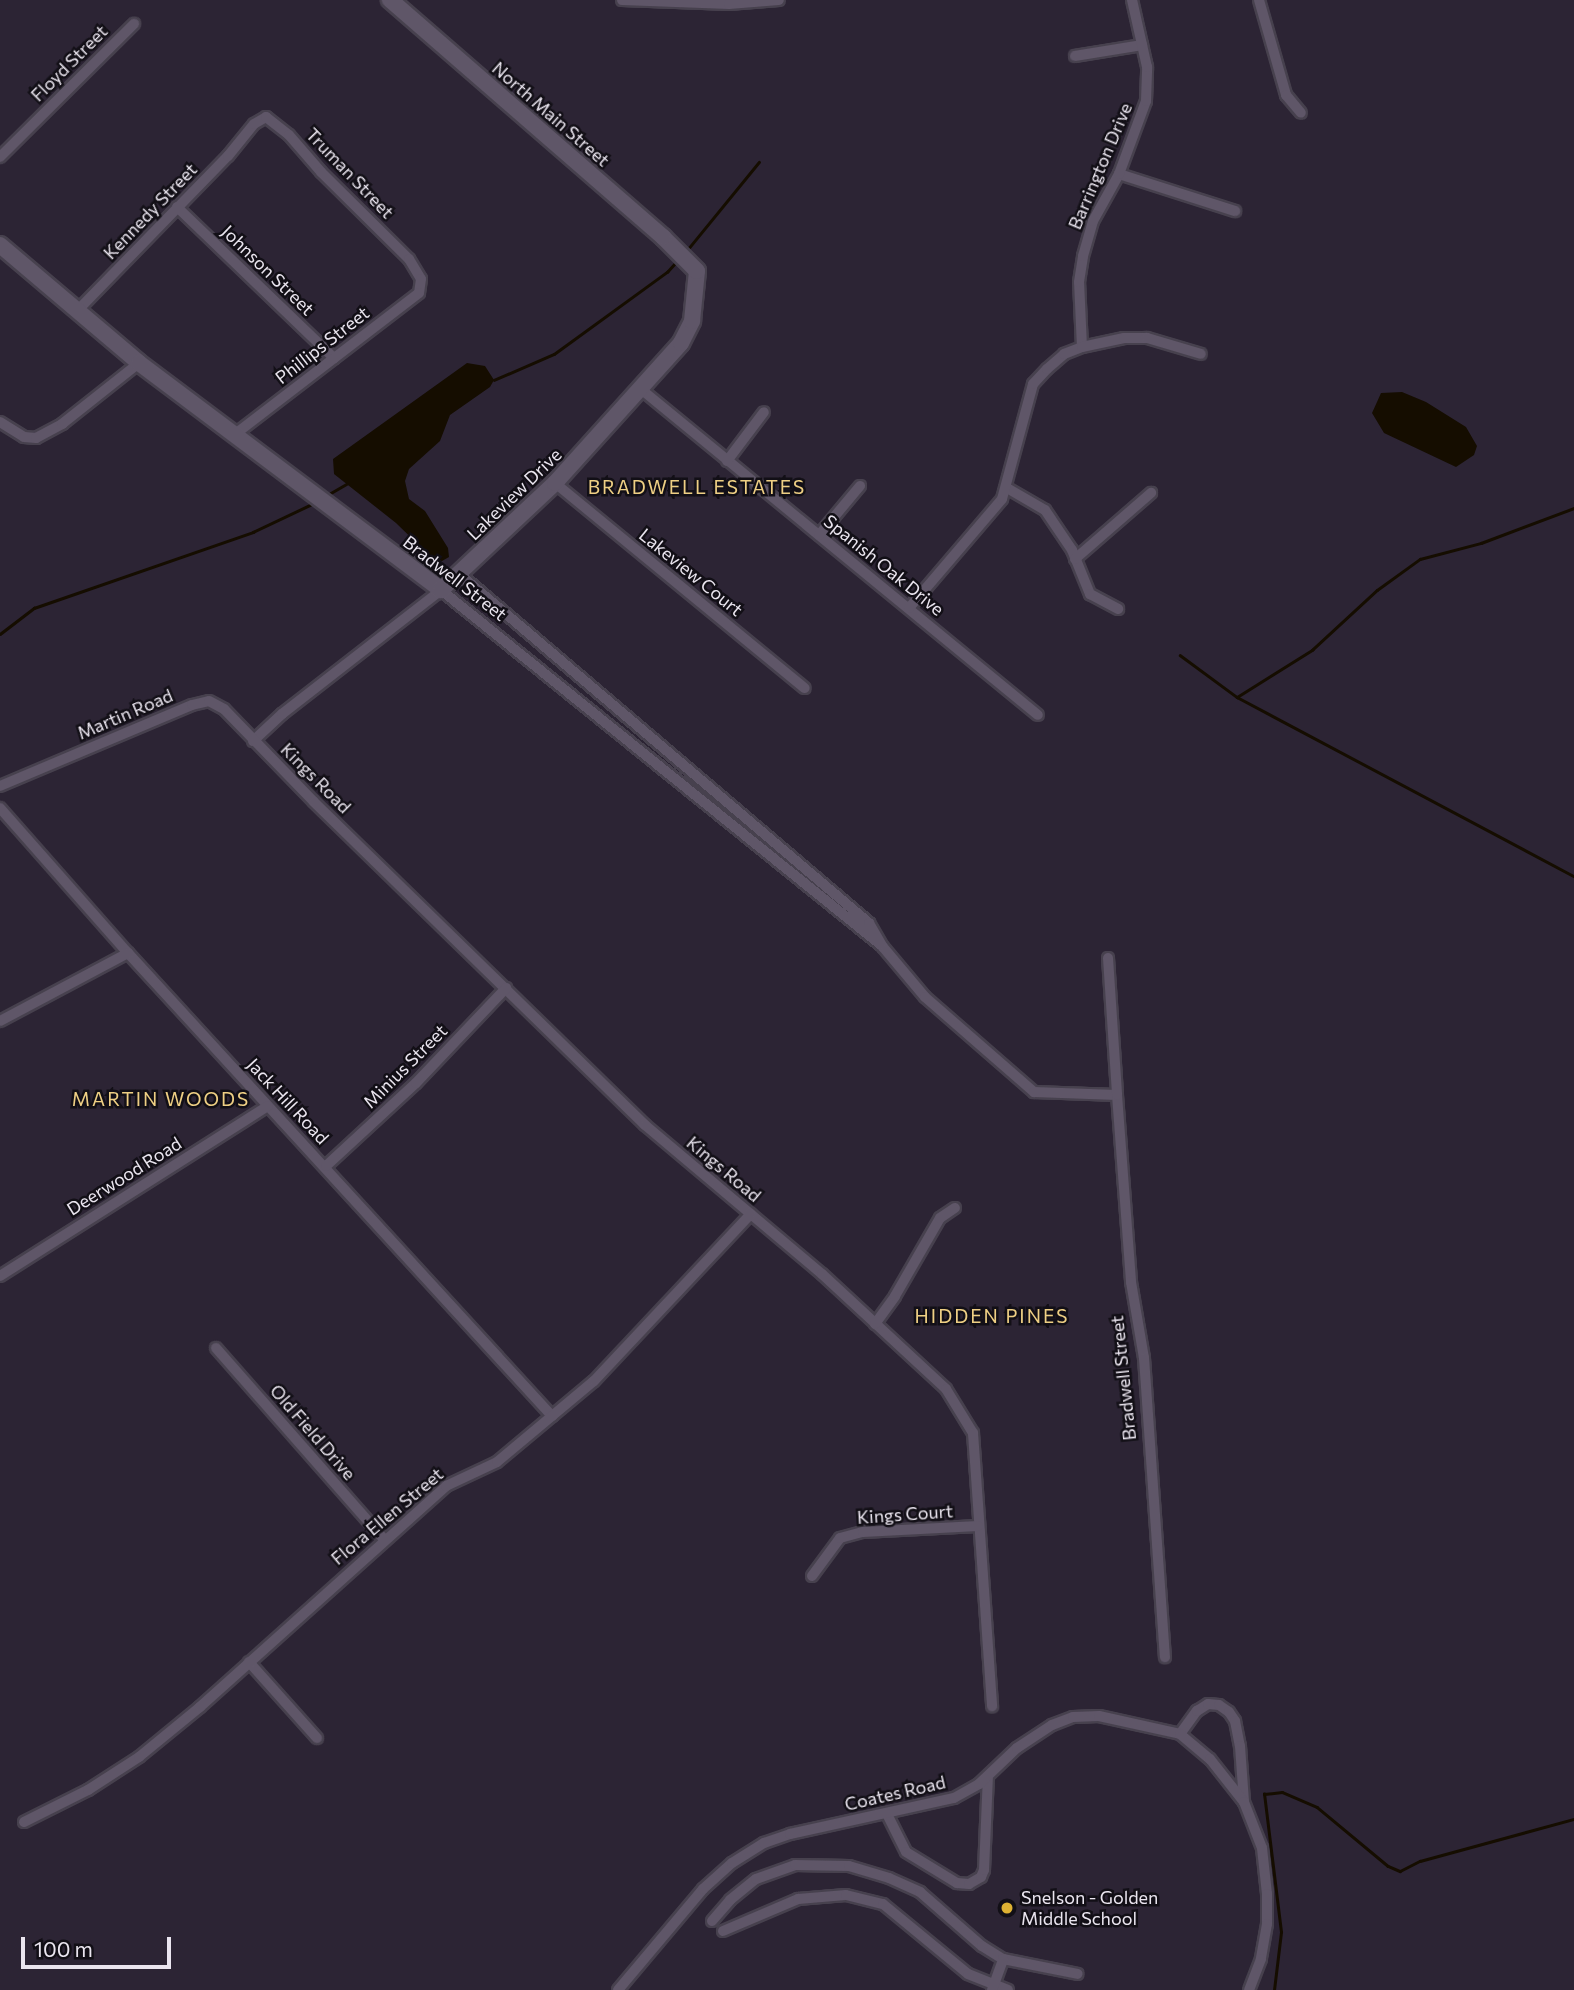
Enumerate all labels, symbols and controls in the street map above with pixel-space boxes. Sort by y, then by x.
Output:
street label: Floyd Street [26,20,112,106]
street label: North Main Street [488,57,614,171]
street label: Barrington Drive [1064,99,1136,233]
street label: Truman Street [302,123,398,223]
street label: Kennedy Street [99,159,201,263]
street label: Johnson Street [217,220,319,320]
street label: Phillips Street [271,302,373,388]
street label: Lakeview Drive [462,444,566,544]
district label: BRADWELL ESTATES [590,476,804,498]
street label: Spanish Oak Drive [820,510,948,620]
street label: Lakeview Court [635,524,747,620]
street label: Bradwell Street [399,531,511,625]
street label: Martin Road [74,684,176,744]
street label: Kings Road [276,738,356,818]
street label: Minius Street [359,1020,451,1112]
street label: Jack Hill Road [243,1054,333,1148]
district label: MARTIN WOODS [73,1088,249,1110]
street label: Deerwood Road [63,1132,185,1220]
street label: Kings Road [682,1132,766,1206]
district label: HIDDEN PINES [916,1305,1068,1327]
street label: Bradwell Street [1106,1314,1140,1442]
street label: Old Field Drive [266,1380,360,1484]
street label: Flora Ellen Street [327,1463,447,1569]
street label: Kings Court [856,1500,954,1528]
street label: Coates Road [842,1771,948,1815]
place label: Snelson - Golden Middle School [1021,1887,1158,1930]
marker: Snelson - Golden Middle School [999,1900,1015,1916]
scale bar [24,1924,175,1968]
text: 100 m [34,1936,93,1961]

